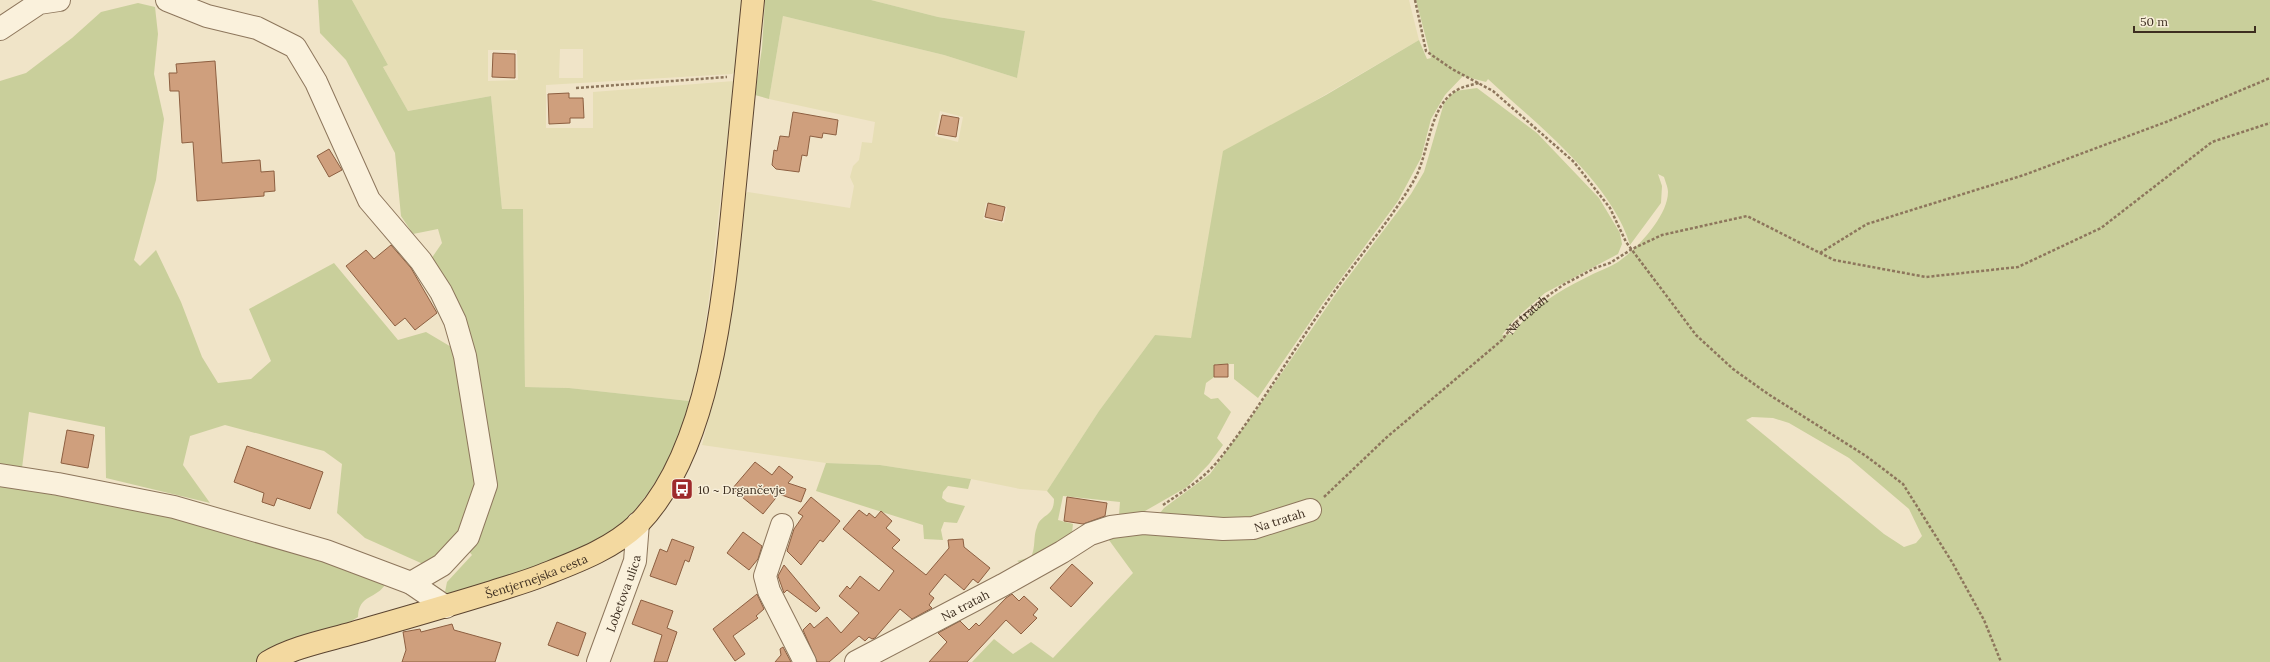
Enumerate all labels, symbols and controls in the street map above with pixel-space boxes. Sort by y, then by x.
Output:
scale bar [2134,8,2255,34]
text: 50 m [2140,14,2168,29]
street label: Na tratah [1502,291,1550,337]
bus stop icon: 10 ~ Drgančevje [669,476,695,502]
place label: 10 ~ Drgančevje [698,482,786,497]
street label: Na tratah [1252,505,1307,535]
street label: Šentjernejska cesta [483,550,590,601]
street label: Lobetova ulica [602,555,643,634]
street label: Na tratah [938,586,992,624]

